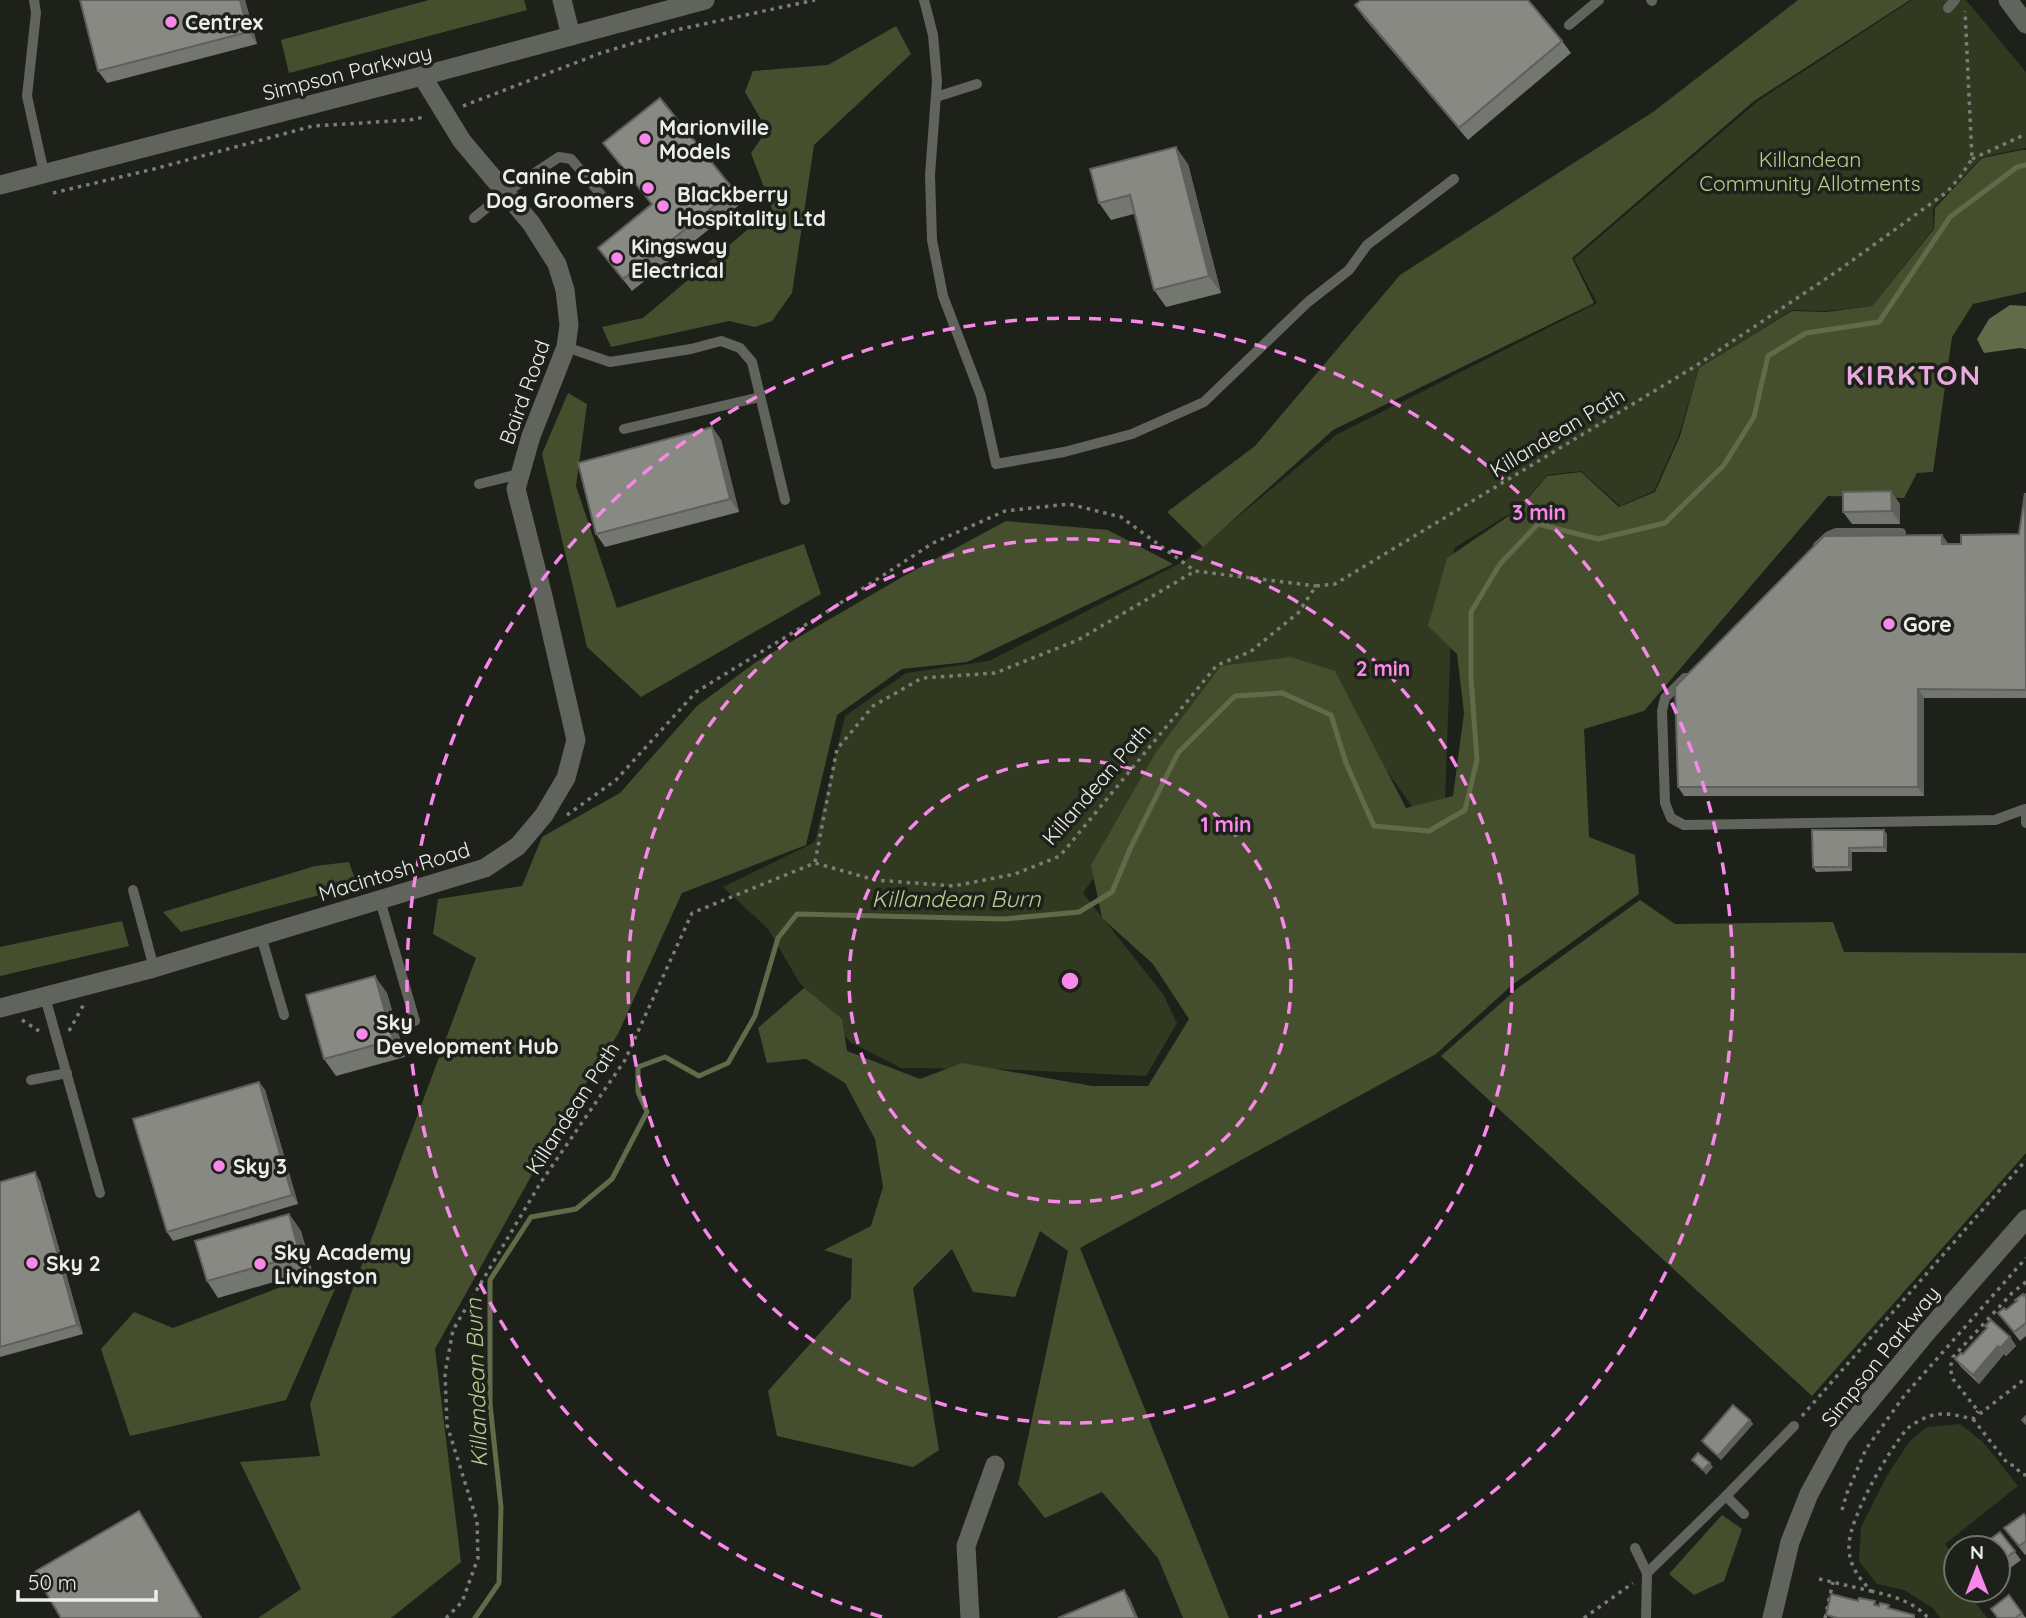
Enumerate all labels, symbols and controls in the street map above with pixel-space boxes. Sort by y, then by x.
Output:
place label: Centrex [185,9,263,35]
marker: Centrex [163,14,179,30]
street label: Simpson Parkway [260,38,434,106]
place label: Marionville Models [659,114,769,164]
marker: Marionville Models [637,131,653,147]
park label: Killandean Community Allotments [1699,146,1921,196]
place label: Canine Cabin Dog Groomers [486,163,634,213]
marker: Canine Cabin Dog Groomers [640,180,656,196]
place label: Blackberry Hospitality Ltd [677,181,826,231]
marker: Blackberry Hospitality Ltd [655,198,671,214]
place label: Kingsway Electrical [631,233,727,283]
marker: Kingsway Electrical [609,250,625,266]
street label: Baird Road [493,336,555,448]
district label: KIRKTON [1846,357,1982,392]
street label: Killandean Path [1485,382,1629,482]
text: 3 min [1512,499,1566,525]
place label: Gore [1903,611,1952,637]
marker: Gore [1881,616,1897,632]
text: 2 min [1356,655,1410,681]
street label: Killandean Path [1036,718,1156,850]
text: 1 min [1201,811,1251,837]
street label: Macintosh Road [315,836,473,906]
water label: Killandean Burn [871,884,1041,913]
centre of rings [1058,969,1082,993]
place label: Sky Development Hub [376,1009,559,1059]
marker: Sky Development Hub [354,1026,370,1042]
street label: Killandean Path [520,1037,624,1179]
place label: Sky 3 [233,1153,287,1179]
marker: Sky 3 [211,1158,227,1174]
place label: Sky Academy Livingston [274,1239,411,1289]
place label: Sky 2 [46,1250,101,1276]
marker: Sky 2 [24,1255,40,1271]
marker: Sky Academy Livingston [252,1256,268,1272]
street label: Simpson Parkway [1815,1280,1945,1432]
water label: Killandean Burn [459,1297,493,1468]
north arrow [1942,1534,2012,1604]
text: N [1970,1540,1984,1564]
scale bar [18,1558,156,1602]
text: 50 m [28,1569,77,1595]

